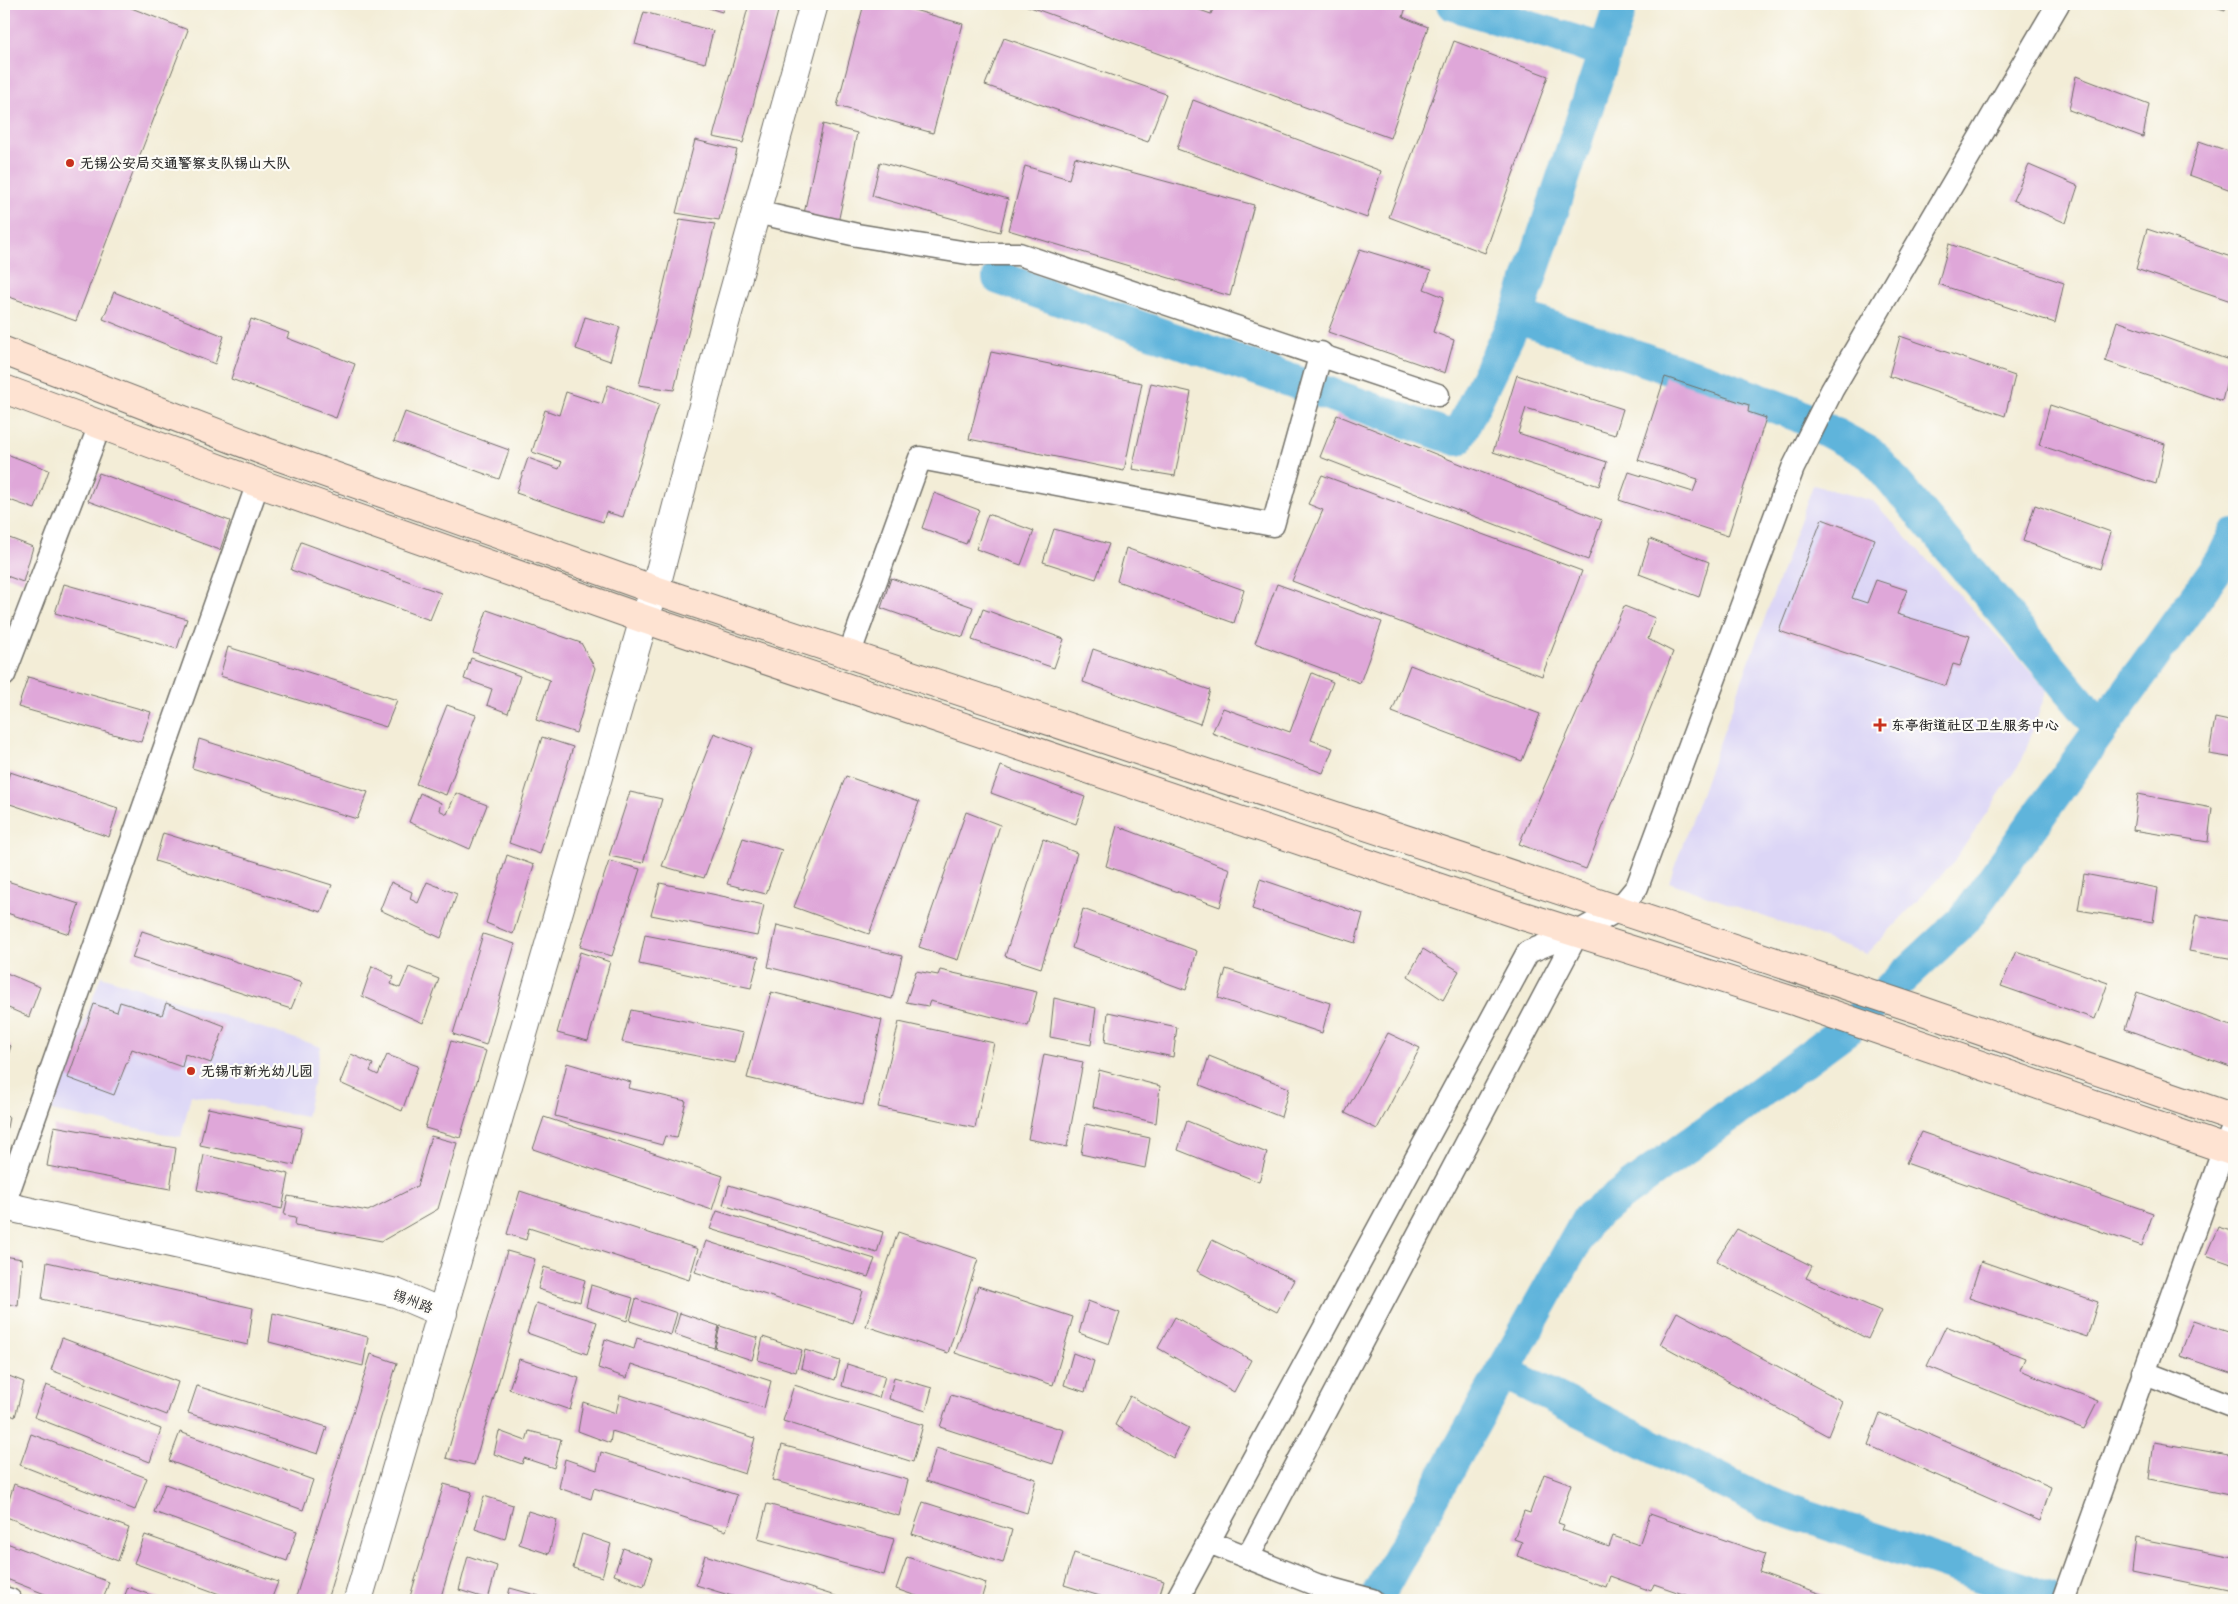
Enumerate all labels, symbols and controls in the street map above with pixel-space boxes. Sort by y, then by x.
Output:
place label: 无锡公安局交通警察支队锡山大队 [80,155,290,172]
marker: 无锡公安局交通警察支队锡山大队 [64,157,76,169]
place label: 东亭街道社区卫生服务中心 [1891,717,2059,734]
marker: 东亭街道社区卫生服务中心 [1873,718,1887,732]
place label: 无锡市新光幼儿园 [201,1063,313,1080]
marker: 无锡市新光幼儿园 [185,1065,197,1077]
street label: 锡州路 [390,1286,435,1317]

